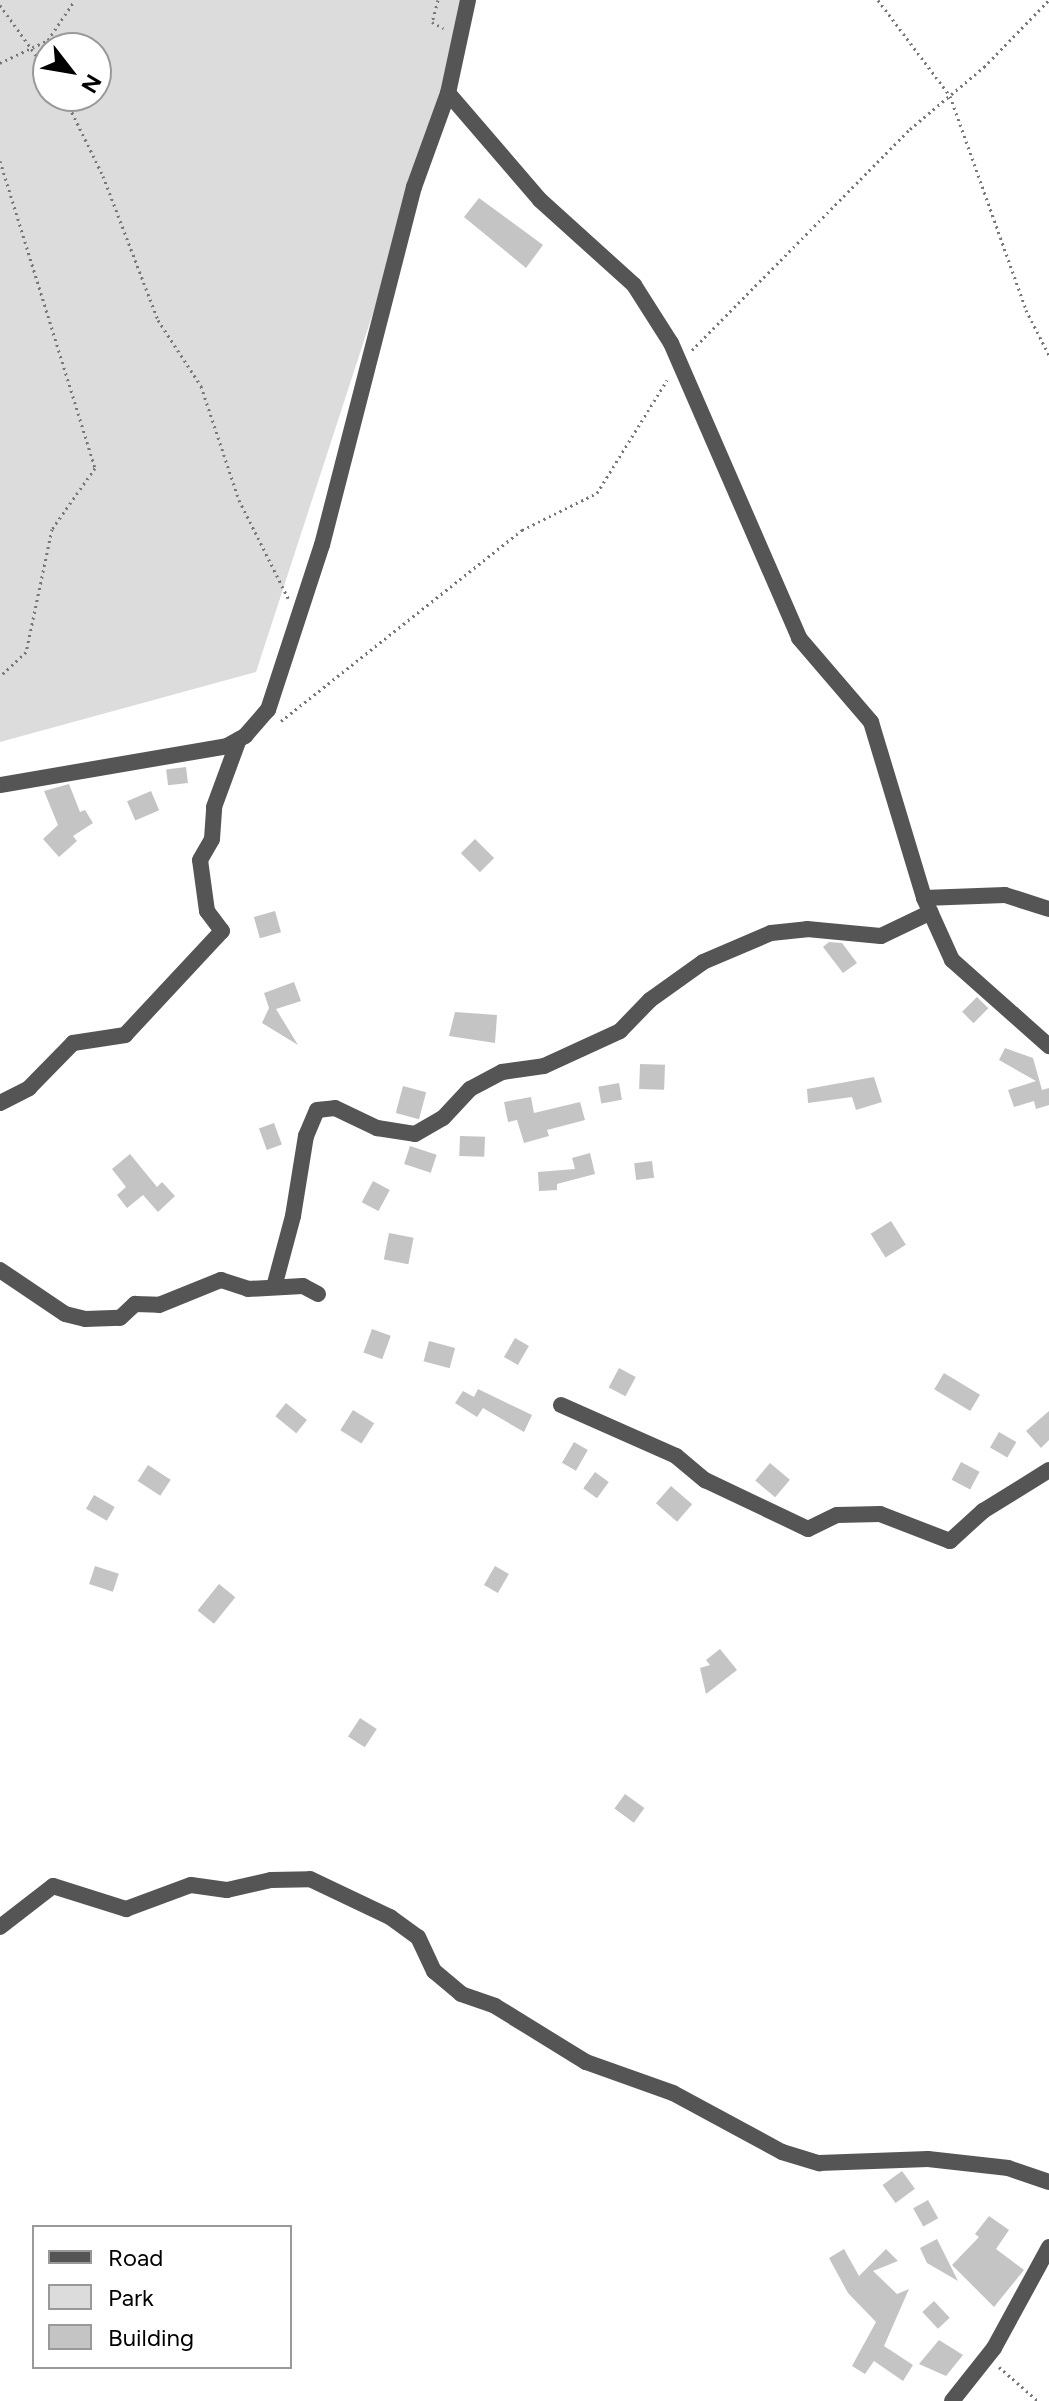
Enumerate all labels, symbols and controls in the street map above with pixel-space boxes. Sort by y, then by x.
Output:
north arrow [32,32,112,112]
text: N [75,69,107,98]
legend [32,2225,292,2369]
text: Road [108,2243,163,2272]
text: Park [108,2283,154,2312]
text: Building [108,2323,194,2352]

